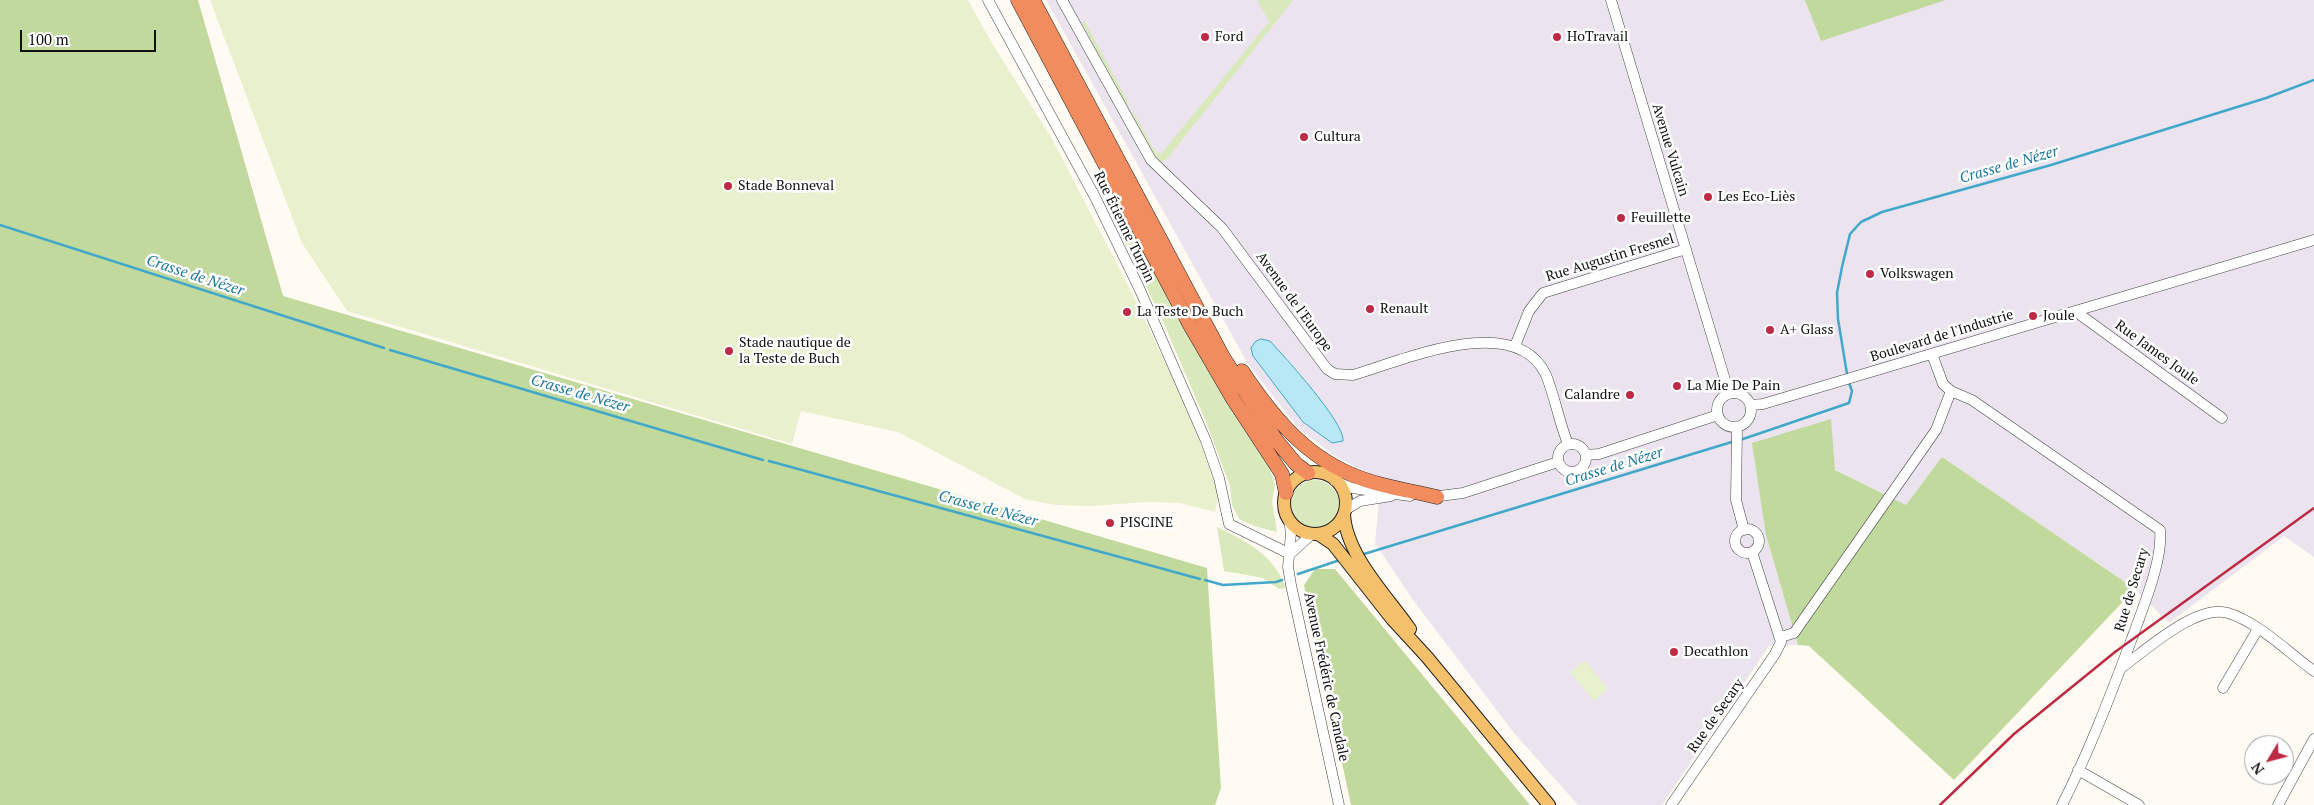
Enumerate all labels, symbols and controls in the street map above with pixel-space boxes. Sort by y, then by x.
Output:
scale bar [22,20,159,52]
text: 100 m [28,29,69,49]
place label: Ford [1215,29,1244,45]
place label: HoTravail [1567,29,1628,45]
marker: Ford [1199,31,1211,43]
marker: HoTravail [1551,31,1563,43]
street label: Avenue Vulcain [1648,102,1692,198]
place label: Cultura [1314,129,1361,145]
marker: Cultura [1298,131,1310,143]
water label: Crasse de Nézer [1958,142,2060,188]
street label: Rue Étienne Turpin [1090,169,1158,285]
place label: Stade Bonneval [738,178,834,194]
marker: Stade Bonneval [722,180,734,192]
place label: Les Eco-Liès [1718,189,1795,205]
marker: Les Eco-Liès [1702,191,1714,203]
place label: Feuillette [1631,210,1691,226]
marker: Feuillette [1615,212,1627,224]
street label: Rue Augustin Fresnel [1544,230,1676,286]
street label: Avenue de l'Europe [1252,249,1336,355]
water label: Crasse de Nézer [144,252,246,300]
place label: Volkswagen [1880,266,1954,282]
marker: Volkswagen [1864,268,1876,280]
place label: Renault [1380,301,1429,317]
marker: Renault [1364,303,1376,315]
place label: La Teste De Buch [1137,304,1243,320]
marker: La Teste De Buch [1121,306,1133,318]
street label: Boulevard de l'Industrie [1868,306,2016,366]
place label: Joule [2043,308,2075,324]
marker: Joule [2027,310,2039,322]
street label: Rue James Joule [2112,317,2202,389]
place label: A+ Glass [1780,322,1833,338]
marker: A+ Glass [1764,324,1776,336]
place label: Stade nautique de la Teste de Buch [739,335,851,368]
marker: Stade nautique de la Teste de Buch [723,345,735,357]
water label: Crasse de Nézer [529,371,631,417]
place label: La Mie De Pain [1687,378,1780,394]
marker: La Mie De Pain [1671,380,1683,392]
place label: Calandre [1564,387,1620,403]
marker: Calandre [1624,389,1636,401]
water label: Crasse de Nézer [1563,444,1665,490]
water label: Crasse de Nézer [937,487,1039,531]
place label: PISCINE [1120,515,1173,531]
marker: PISCINE [1104,517,1116,529]
street label: Rue de Secary [2111,546,2153,634]
street label: Avenue Frédéric de Candale [1300,591,1352,763]
place label: Decathlon [1684,644,1748,660]
marker: Decathlon [1668,646,1680,658]
street label: Rue de Secary [1684,676,1748,756]
north arrow [2244,735,2294,785]
text: N [2247,759,2268,779]

